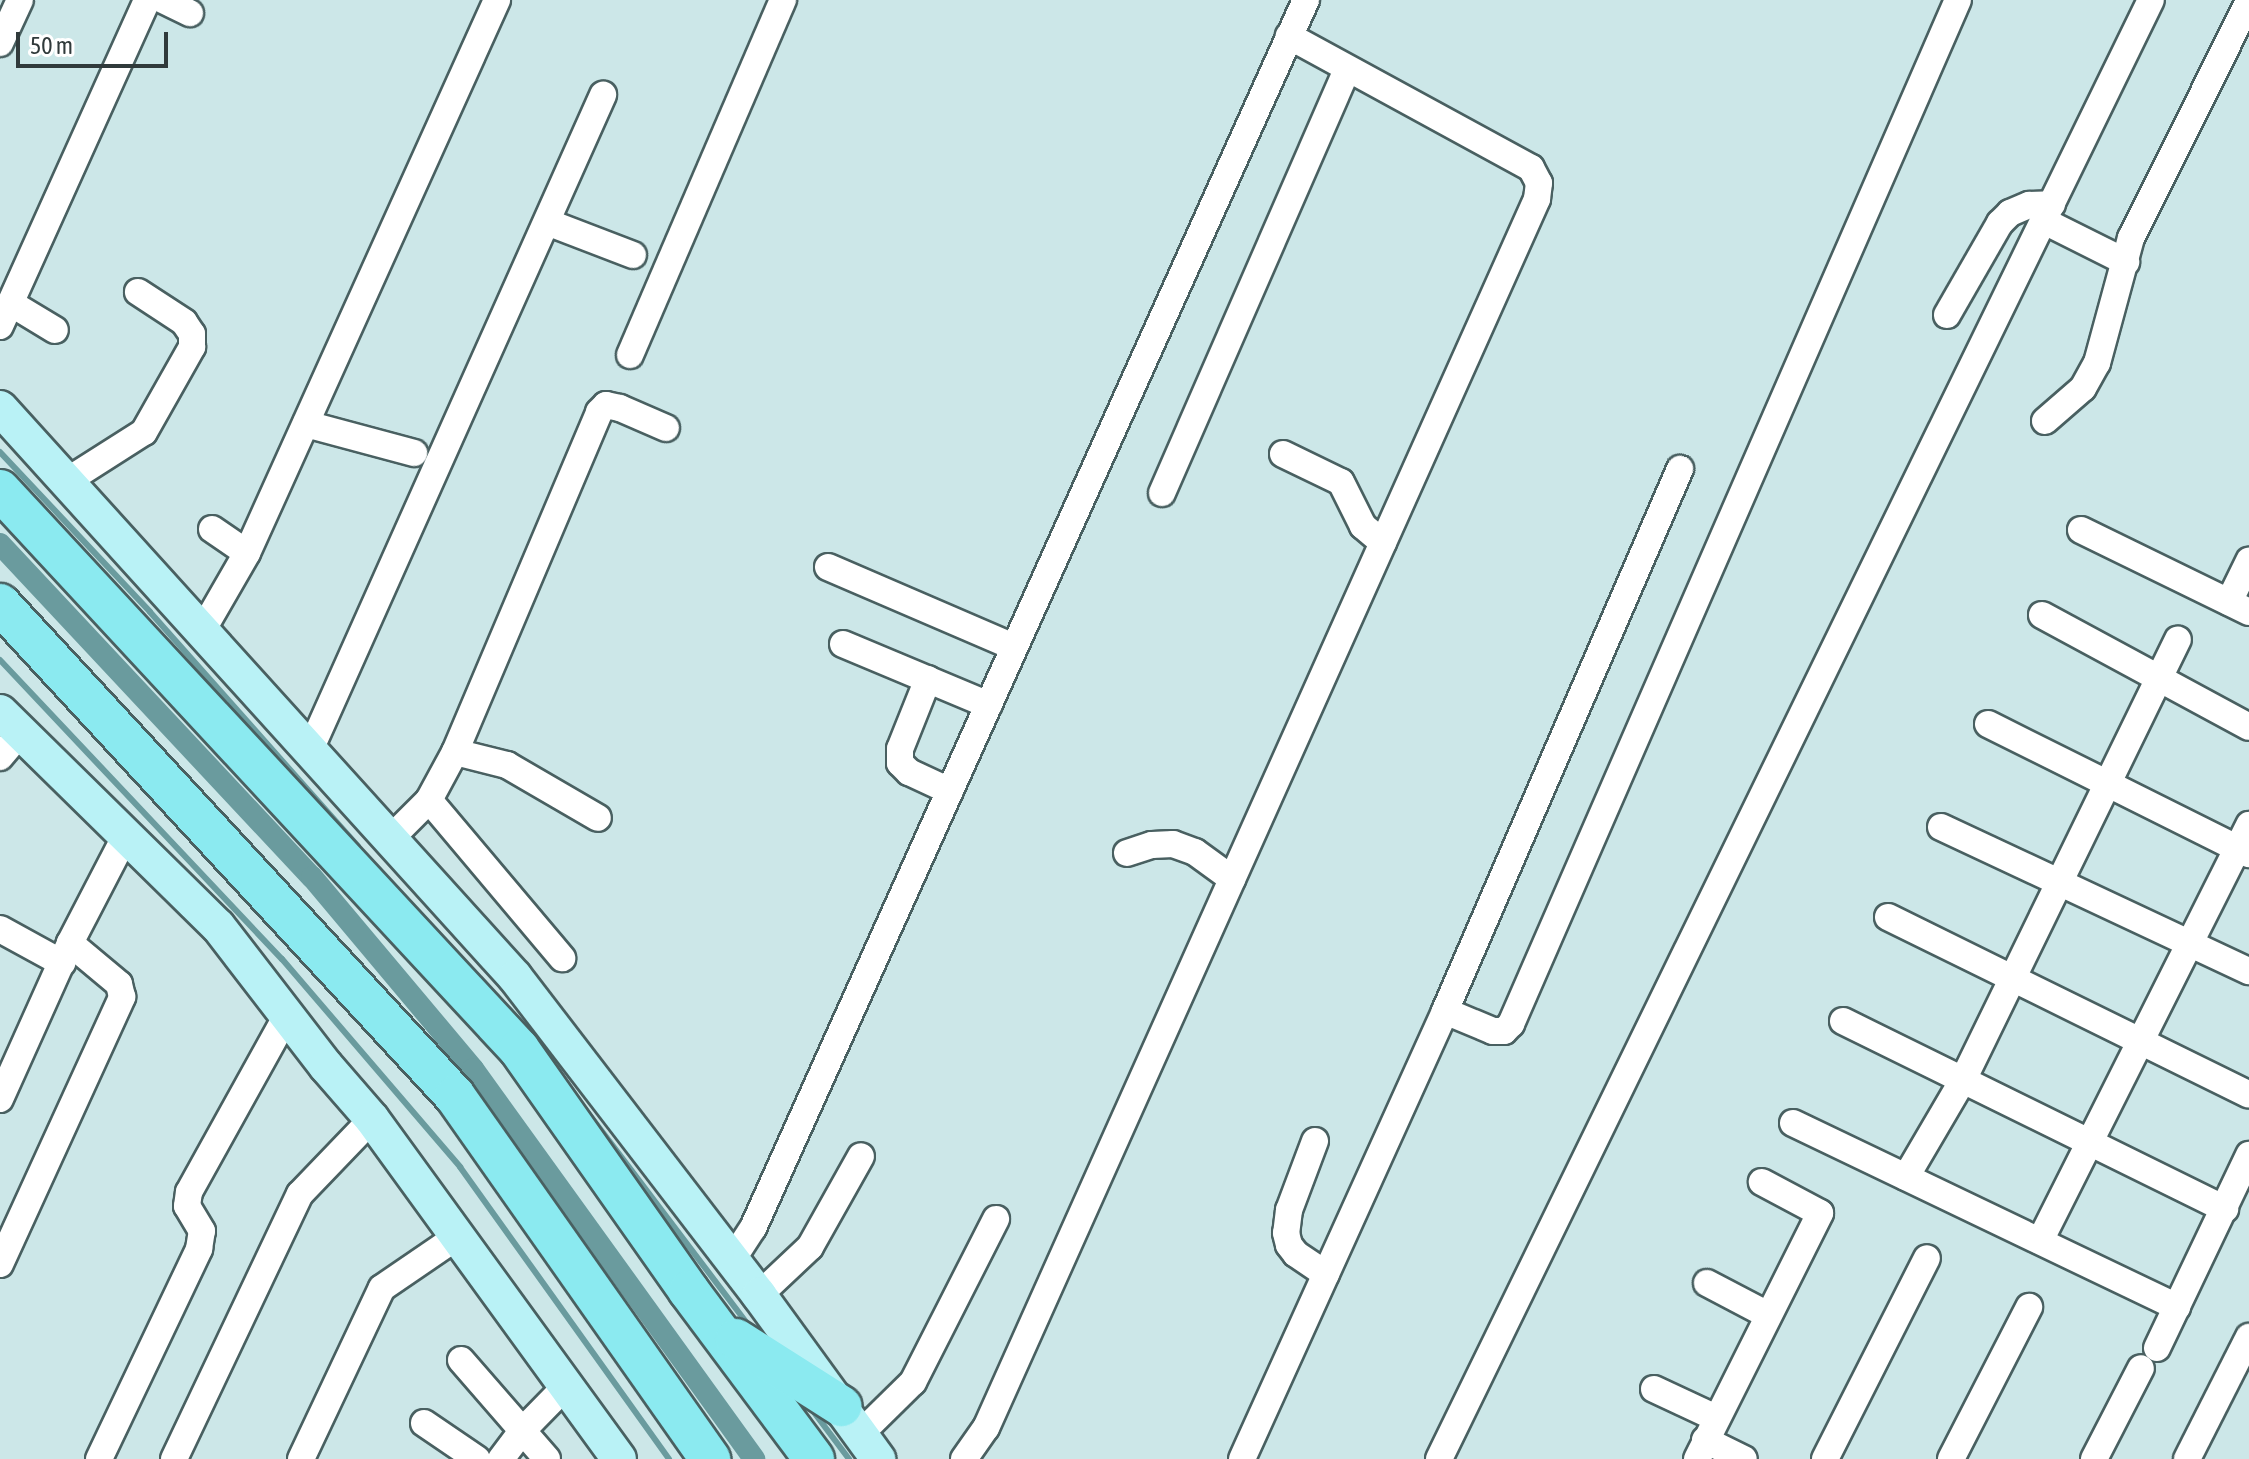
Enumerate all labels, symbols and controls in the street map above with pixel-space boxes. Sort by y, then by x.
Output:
scale bar [20,16,172,66]
text: 50 m [30,32,73,59]

